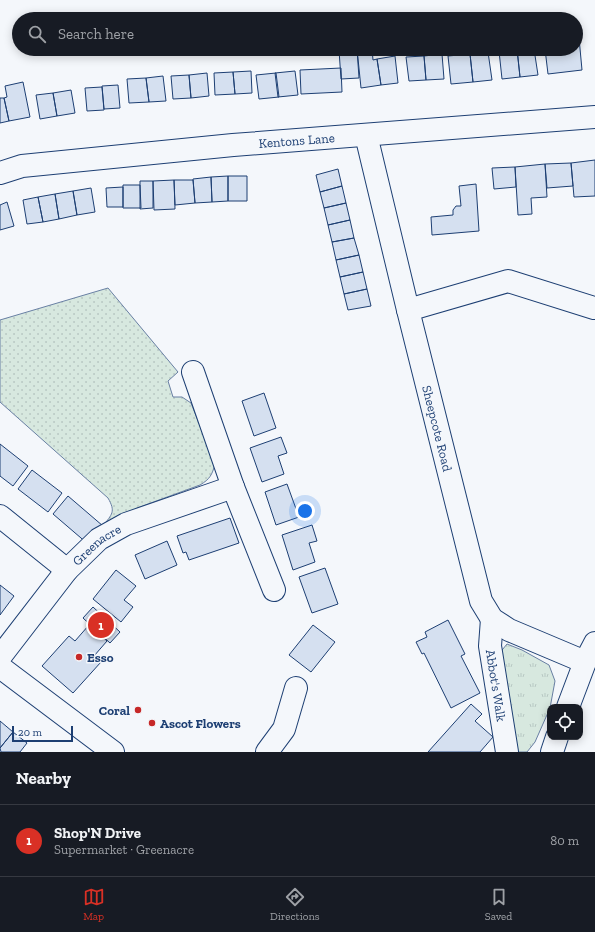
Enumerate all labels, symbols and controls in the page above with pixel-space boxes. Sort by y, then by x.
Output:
search box [12,12,583,56]
icon: search [26,23,48,45]
text: Search here [58,25,134,43]
street label: Kentons Lane [258,130,335,150]
street label: Sheepcote Road [420,384,456,473]
your location [295,501,315,521]
street label: Greenacre [69,521,123,568]
pin: 1 [88,610,114,640]
street label: Abbot's Walk [483,648,510,723]
place label: Esso [87,650,114,665]
marker: Esso [74,652,84,662]
place label: Coral [99,703,130,718]
map controls [547,704,583,740]
button: locate [547,704,583,740]
marker: Coral [133,705,143,715]
place label: Ascot Flowers [160,716,241,731]
marker: Ascot Flowers [147,718,157,728]
scale bar [12,724,73,743]
text: 20 m [18,726,42,739]
text: Nearby [16,768,71,788]
text: Shop'N Drive [54,824,141,842]
text: 1 [26,833,32,848]
text: 80 m [550,833,579,848]
text: Supermarket · Greenacre [54,842,194,857]
tab: Map [83,886,105,923]
tab: Directions [270,886,320,923]
tab: Saved [485,886,512,923]

